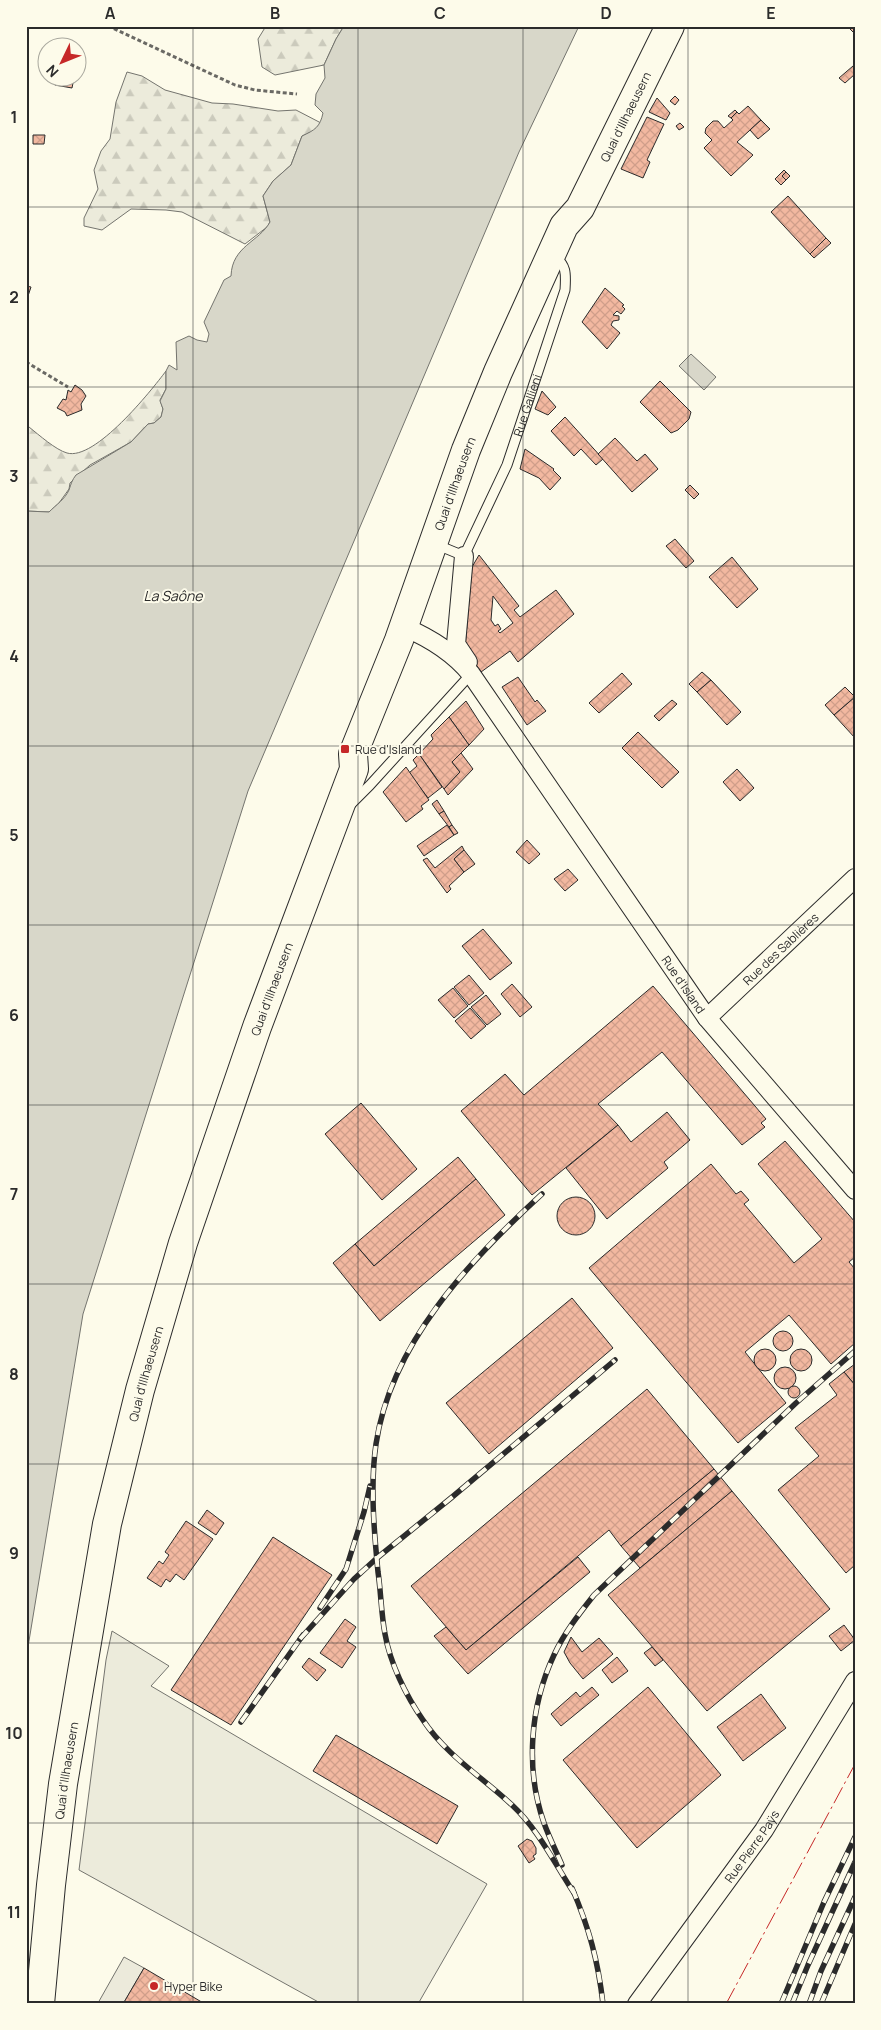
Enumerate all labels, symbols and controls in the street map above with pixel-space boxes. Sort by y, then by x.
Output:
text: A [105,2,116,24]
text: B [270,2,280,24]
text: C [434,2,446,24]
text: D [600,2,612,24]
text: E [766,2,776,24]
north arrow [38,38,88,88]
text: N [42,61,63,81]
street label: Quai d'Illhaeusern [596,69,655,165]
text: 1 [10,106,18,128]
text: 2 [9,286,19,308]
street label: Rue Gallieni [509,372,545,439]
street label: Quai d'Illhaeusern [430,434,479,533]
text: 3 [9,465,19,487]
water label: La Saône [144,586,203,605]
text: 4 [9,645,19,667]
place label: Rue d'Island [355,741,422,758]
marker: Rue d'Island [339,743,351,755]
text: 5 [9,824,19,846]
street label: Rue des Sablières [739,909,822,989]
street label: Quai d'Illhaeusern [246,940,297,1038]
street label: Rue d'Island [658,952,710,1017]
text: 6 [9,1004,19,1026]
text: 7 [10,1183,18,1205]
street label: Quai d'Illhaeusern [124,1324,167,1423]
text: 8 [9,1363,19,1385]
text: 9 [9,1542,19,1564]
street label: Quai d'Illhaeusern [50,1720,82,1820]
text: 10 [5,1722,23,1744]
street label: Rue Pierre Paÿs [720,1807,783,1886]
text: 11 [7,1901,21,1923]
place label: Hyper Bike [164,1978,222,1995]
marker: Hyper Bike [148,1980,160,1992]

